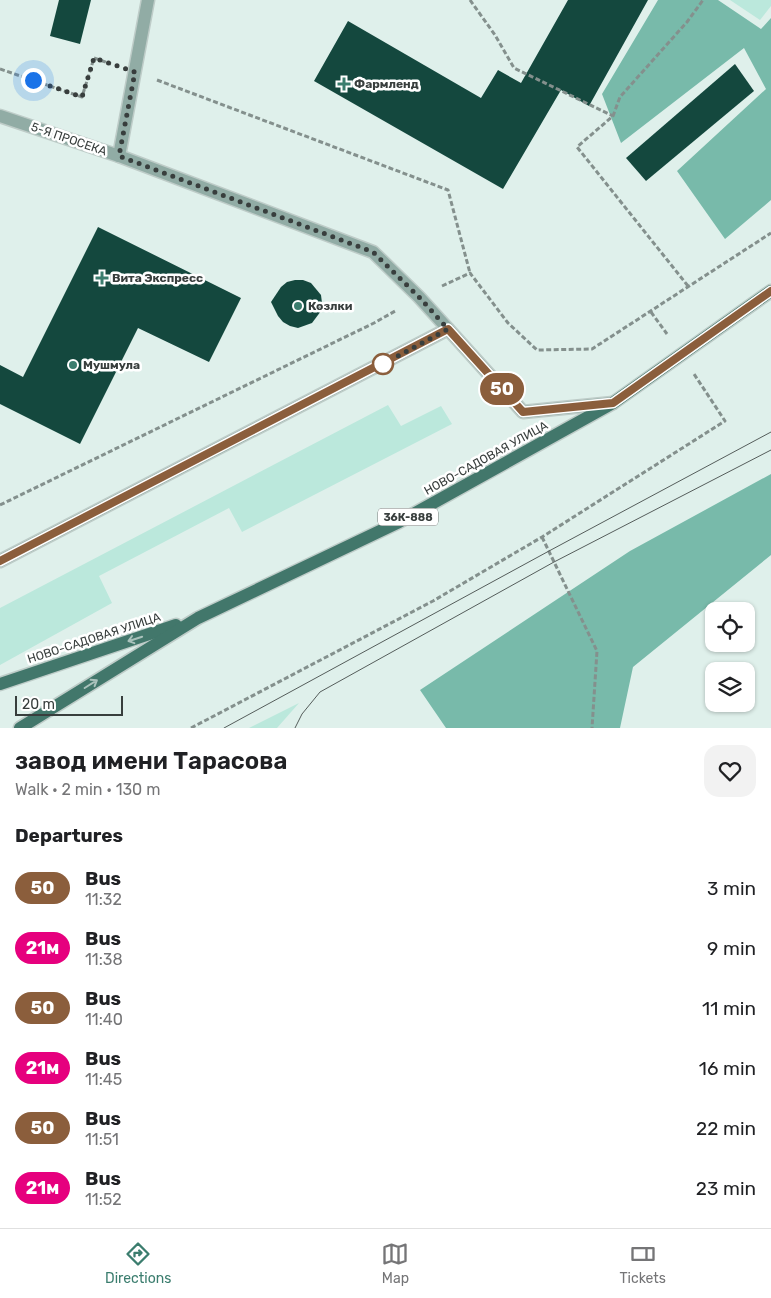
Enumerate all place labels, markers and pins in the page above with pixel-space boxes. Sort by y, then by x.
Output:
place label: Фармленд [354,77,419,91]
marker: Фармленд [338,78,350,90]
place label: Вита Экспресс [112,271,203,285]
marker: Вита Экспресс [96,272,108,284]
place label: Козлки [308,299,353,313]
marker: Козлки [292,300,304,312]
unlabelled marker [372,353,394,375]
place label: Мушмула [83,358,140,372]
marker: Мушмула [67,359,79,371]

